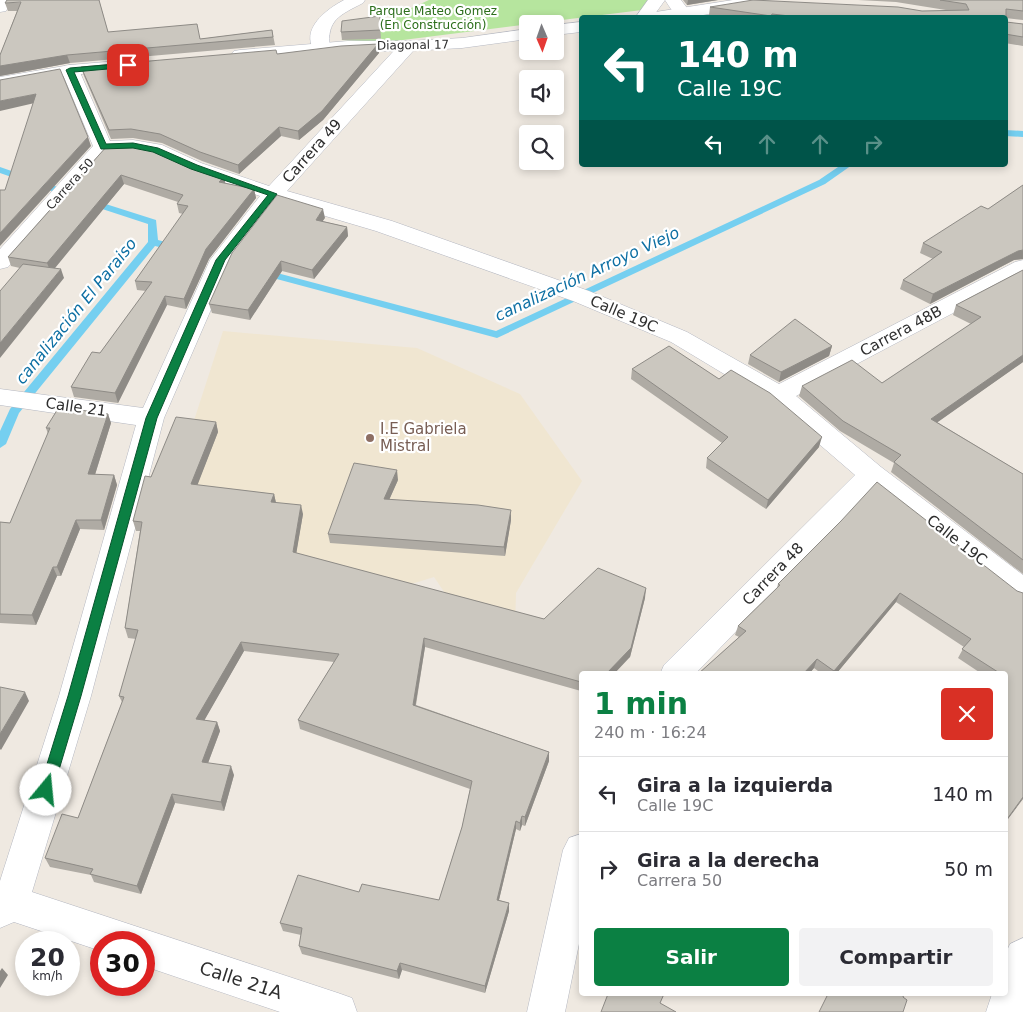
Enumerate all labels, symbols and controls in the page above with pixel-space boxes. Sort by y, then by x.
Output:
park label: Parque Mateo Gomez (En Construcción) [369,4,497,32]
north arrow [519,15,564,60]
map controls [519,15,564,170]
icon: left [594,35,659,100]
text: 140 m [677,35,799,75]
street label: Diagonal 17 [377,37,449,53]
pin [107,44,149,86]
icon: arrive [114,51,142,79]
button: sound [519,70,564,115]
text: Calle 19C [677,76,782,101]
street label: Carrera 49 [279,115,345,187]
button: search [519,125,564,170]
icon: left [700,130,728,158]
icon: ahead [753,130,781,158]
icon: ahead [806,130,834,158]
icon: right [859,130,887,158]
street label: Carrera 50 [43,156,97,212]
water label: canalización Arroyo Viejo [492,223,683,325]
water label: canalización El Paraiso [11,234,141,388]
street label: Calle 19C [588,292,660,336]
street label: Carrera 48B [857,302,945,360]
street label: Calle 21 [44,394,108,420]
place label: I.E Gabriela Mistral [380,420,467,455]
marker: I.E Gabriela Mistral [364,432,376,444]
street label: Calle 19C [923,511,991,569]
street label: Carrera 48 [739,539,807,609]
text: 1 min [594,686,688,721]
button: close [941,688,993,740]
text: 240 m · 16:24 [594,723,707,742]
position arrow [19,763,71,815]
text: Gira a la izquierda [637,774,833,796]
icon: left [594,780,622,808]
text: 140 m [932,783,993,805]
text: Calle 19C [637,796,713,815]
text: Gira a la derecha [637,849,820,871]
icon: right [594,855,622,883]
text: 50 m [944,858,993,880]
text: Carrera 50 [637,871,722,890]
button: Salir [594,928,789,986]
button: Compartir [799,928,993,986]
speed limit sign: 30 [90,931,155,996]
text: 20 [30,943,65,972]
street label: Calle 21A [197,957,286,1003]
text: km/h [32,969,63,983]

